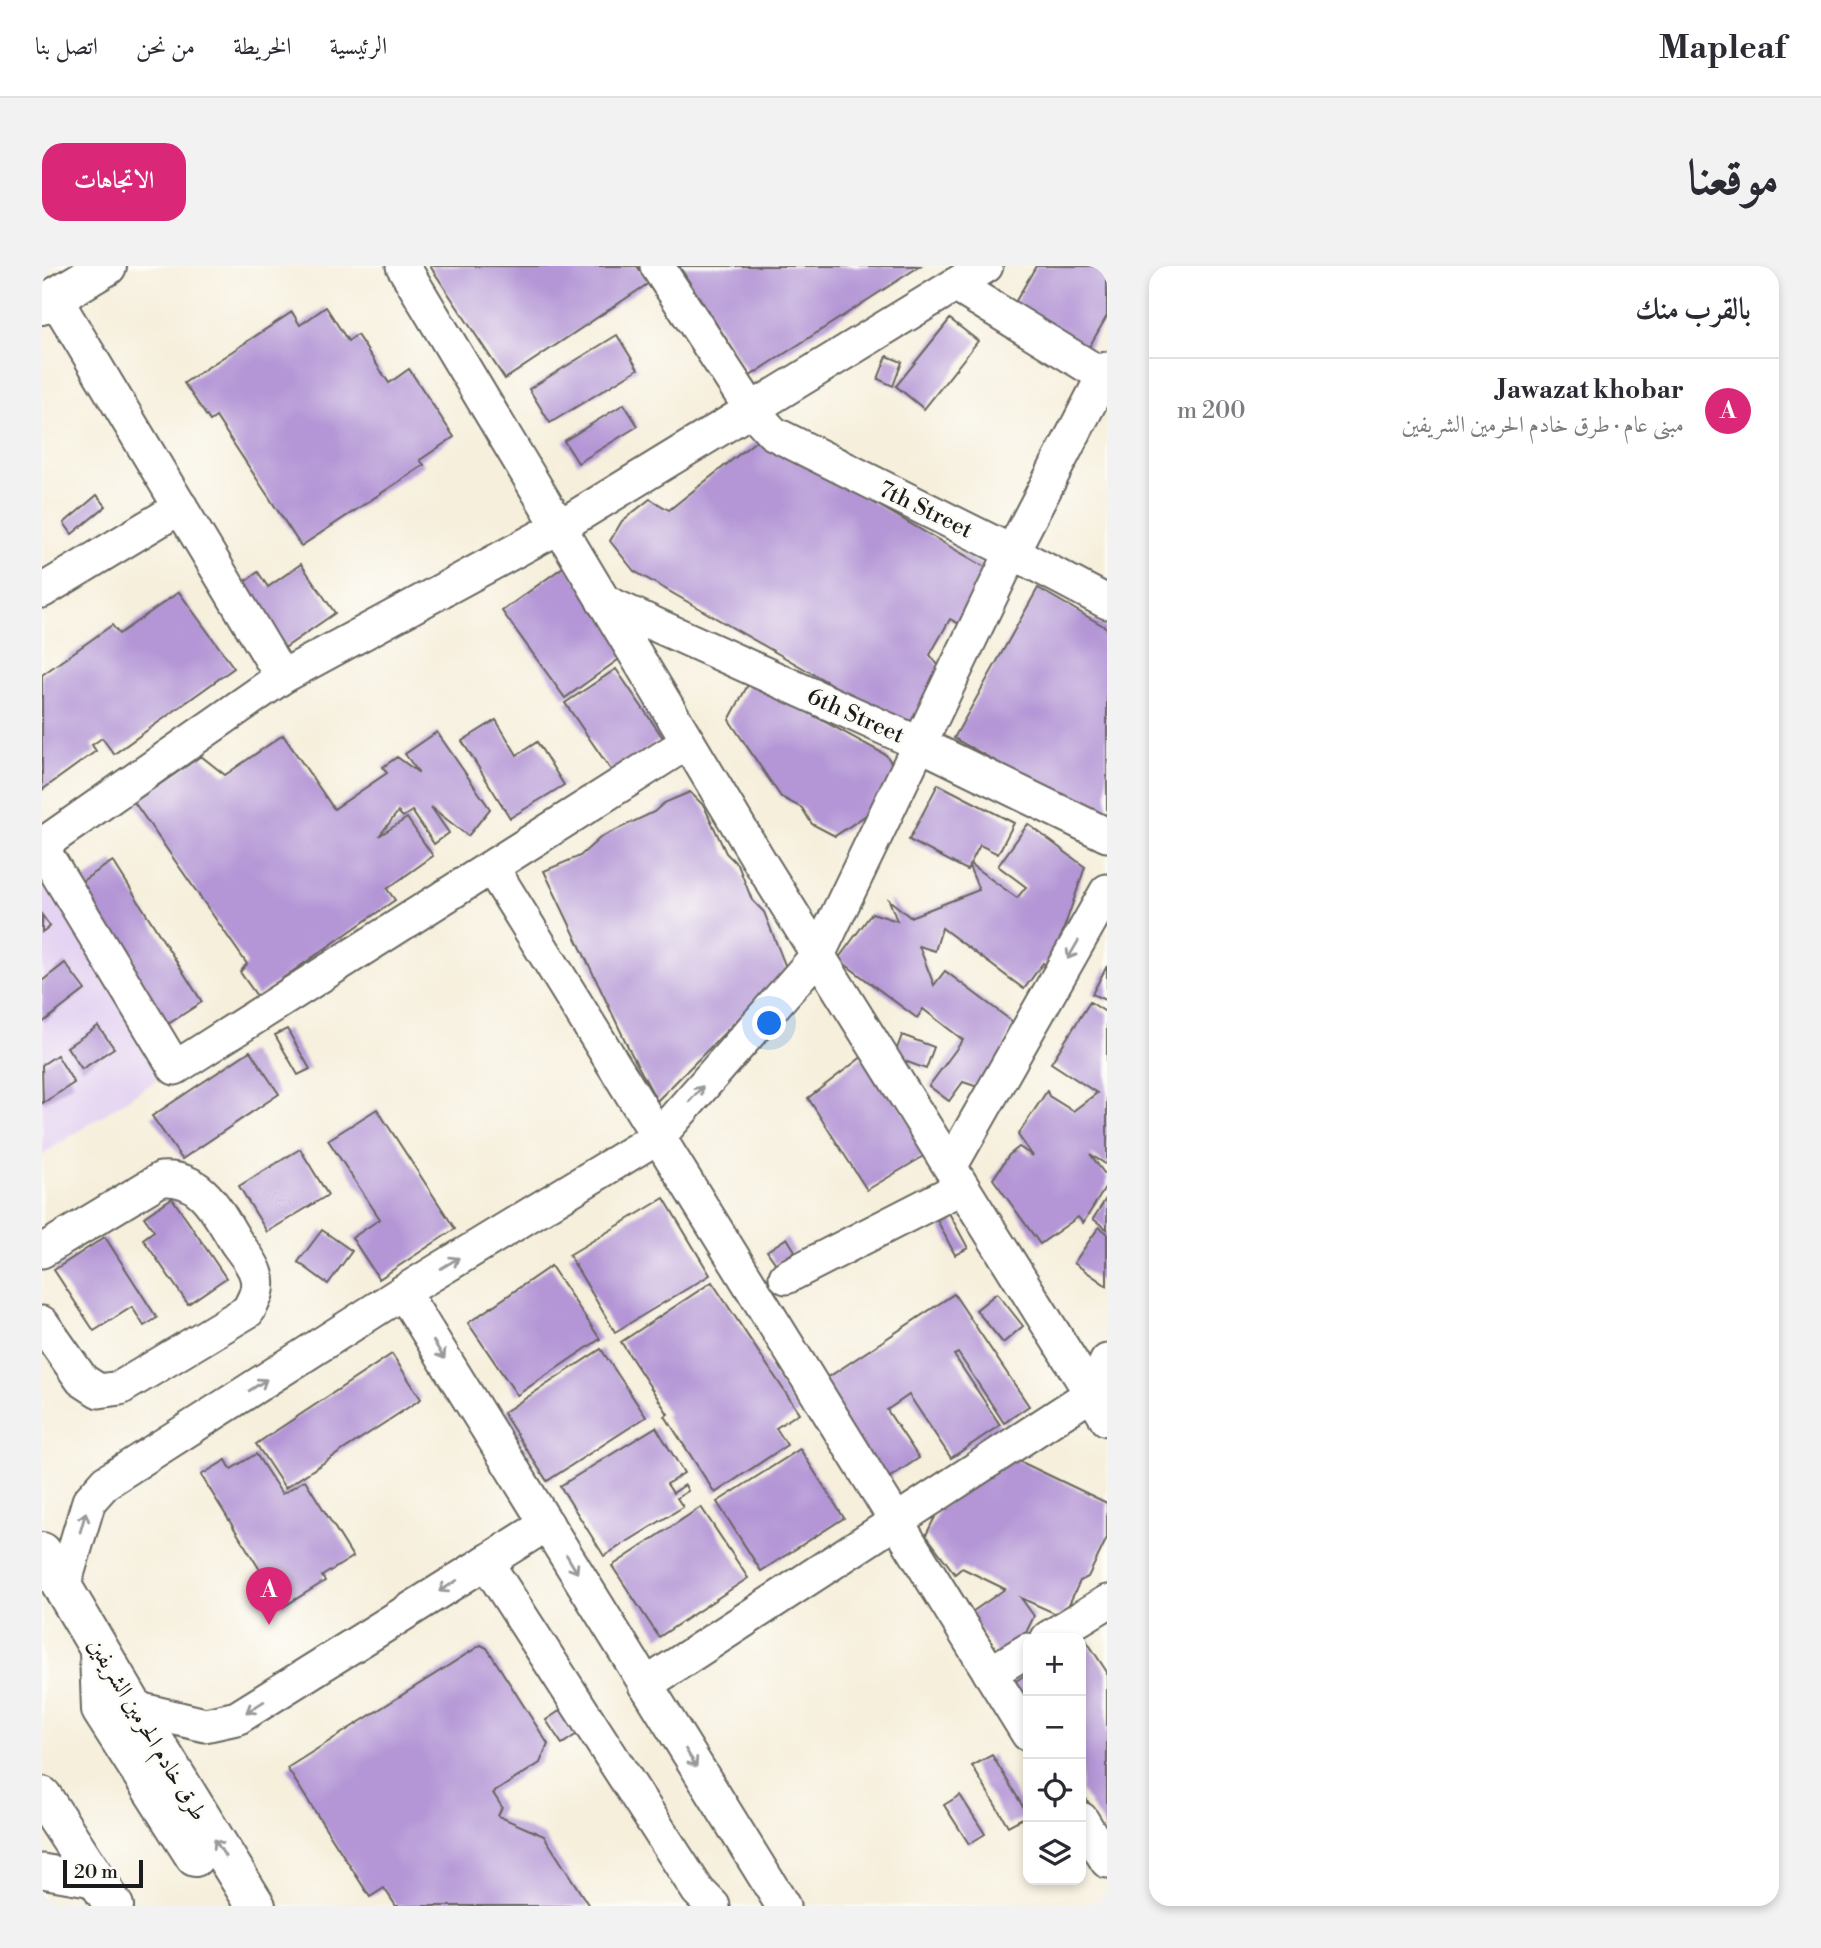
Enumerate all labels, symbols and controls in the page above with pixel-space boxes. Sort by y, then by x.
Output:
text: Mapleaf [1659,28,1786,69]
text: اتصل بنا [35,32,98,62]
text: من نحن [136,32,195,62]
text: الخريطة [233,32,292,62]
text: الرئيسية [330,32,387,62]
button: الاتجاهات [42,143,186,221]
text: موقعنا [1687,149,1779,210]
text: بالقرب منك [1635,291,1751,329]
text: Jawazat khobar [1497,374,1684,406]
text: 200 m [1177,397,1246,425]
text: A [1720,397,1736,425]
text: مبنى عام · طرق خادم الحرمين الشريفين [1401,411,1684,439]
street label: 7th Street [874,475,977,545]
street label: 6th Street [803,682,908,750]
one-way arrow [1066,940,1080,960]
your location [752,1006,786,1040]
one-way arrow [688,1085,704,1103]
one-way arrow [439,1256,459,1270]
one-way arrow [433,1339,447,1359]
one-way arrow [247,1378,267,1392]
one-way arrow [77,1511,90,1533]
one-way arrow [565,1554,579,1574]
pin: A [246,1567,292,1625]
one-way arrow [438,1580,458,1594]
street label: طرق خادم الحرمين الشريفين [77,1633,213,1829]
map controls [1023,1633,1086,1885]
button: + [1023,1633,1086,1696]
button: − [1023,1696,1086,1759]
one-way arrow [246,1700,265,1715]
one-way arrow [683,1748,698,1767]
button: locate [1023,1759,1086,1822]
button: layers [1023,1822,1086,1885]
one-way arrow [213,1838,227,1858]
scale bar [63,1857,144,1889]
text: 20 m [74,1860,118,1884]

